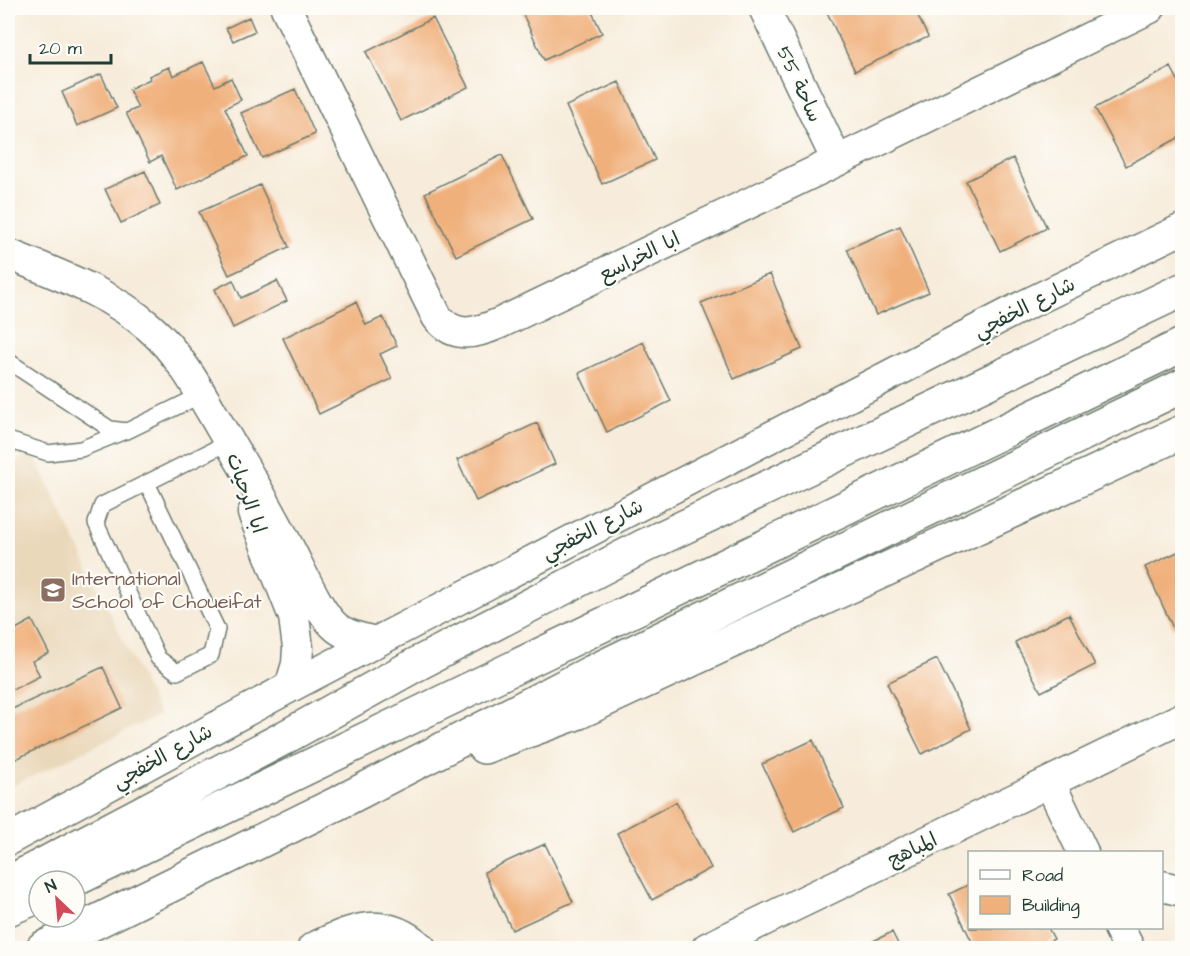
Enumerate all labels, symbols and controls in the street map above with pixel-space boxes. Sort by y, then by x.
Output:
scale bar [30,27,111,65]
text: 20 m [39,36,82,61]
street label: ساحة 55 [769,42,829,127]
street label: ابا الخراسع [594,225,685,289]
street label: شارع الخفجي [969,270,1081,348]
street label: ابا الرحيات [219,449,273,537]
street label: شارع الخفجي [537,492,649,570]
place label: International School of Choueifat [72,565,262,616]
school or university icon: International School of Choueifat [38,575,68,605]
street label: شارع الخفجي [107,718,219,799]
street label: المباهج [883,826,942,874]
legend [968,851,1163,929]
text: Road [1022,863,1063,888]
north arrow [27,869,87,929]
text: N [42,874,60,899]
text: Building [1022,893,1080,919]

